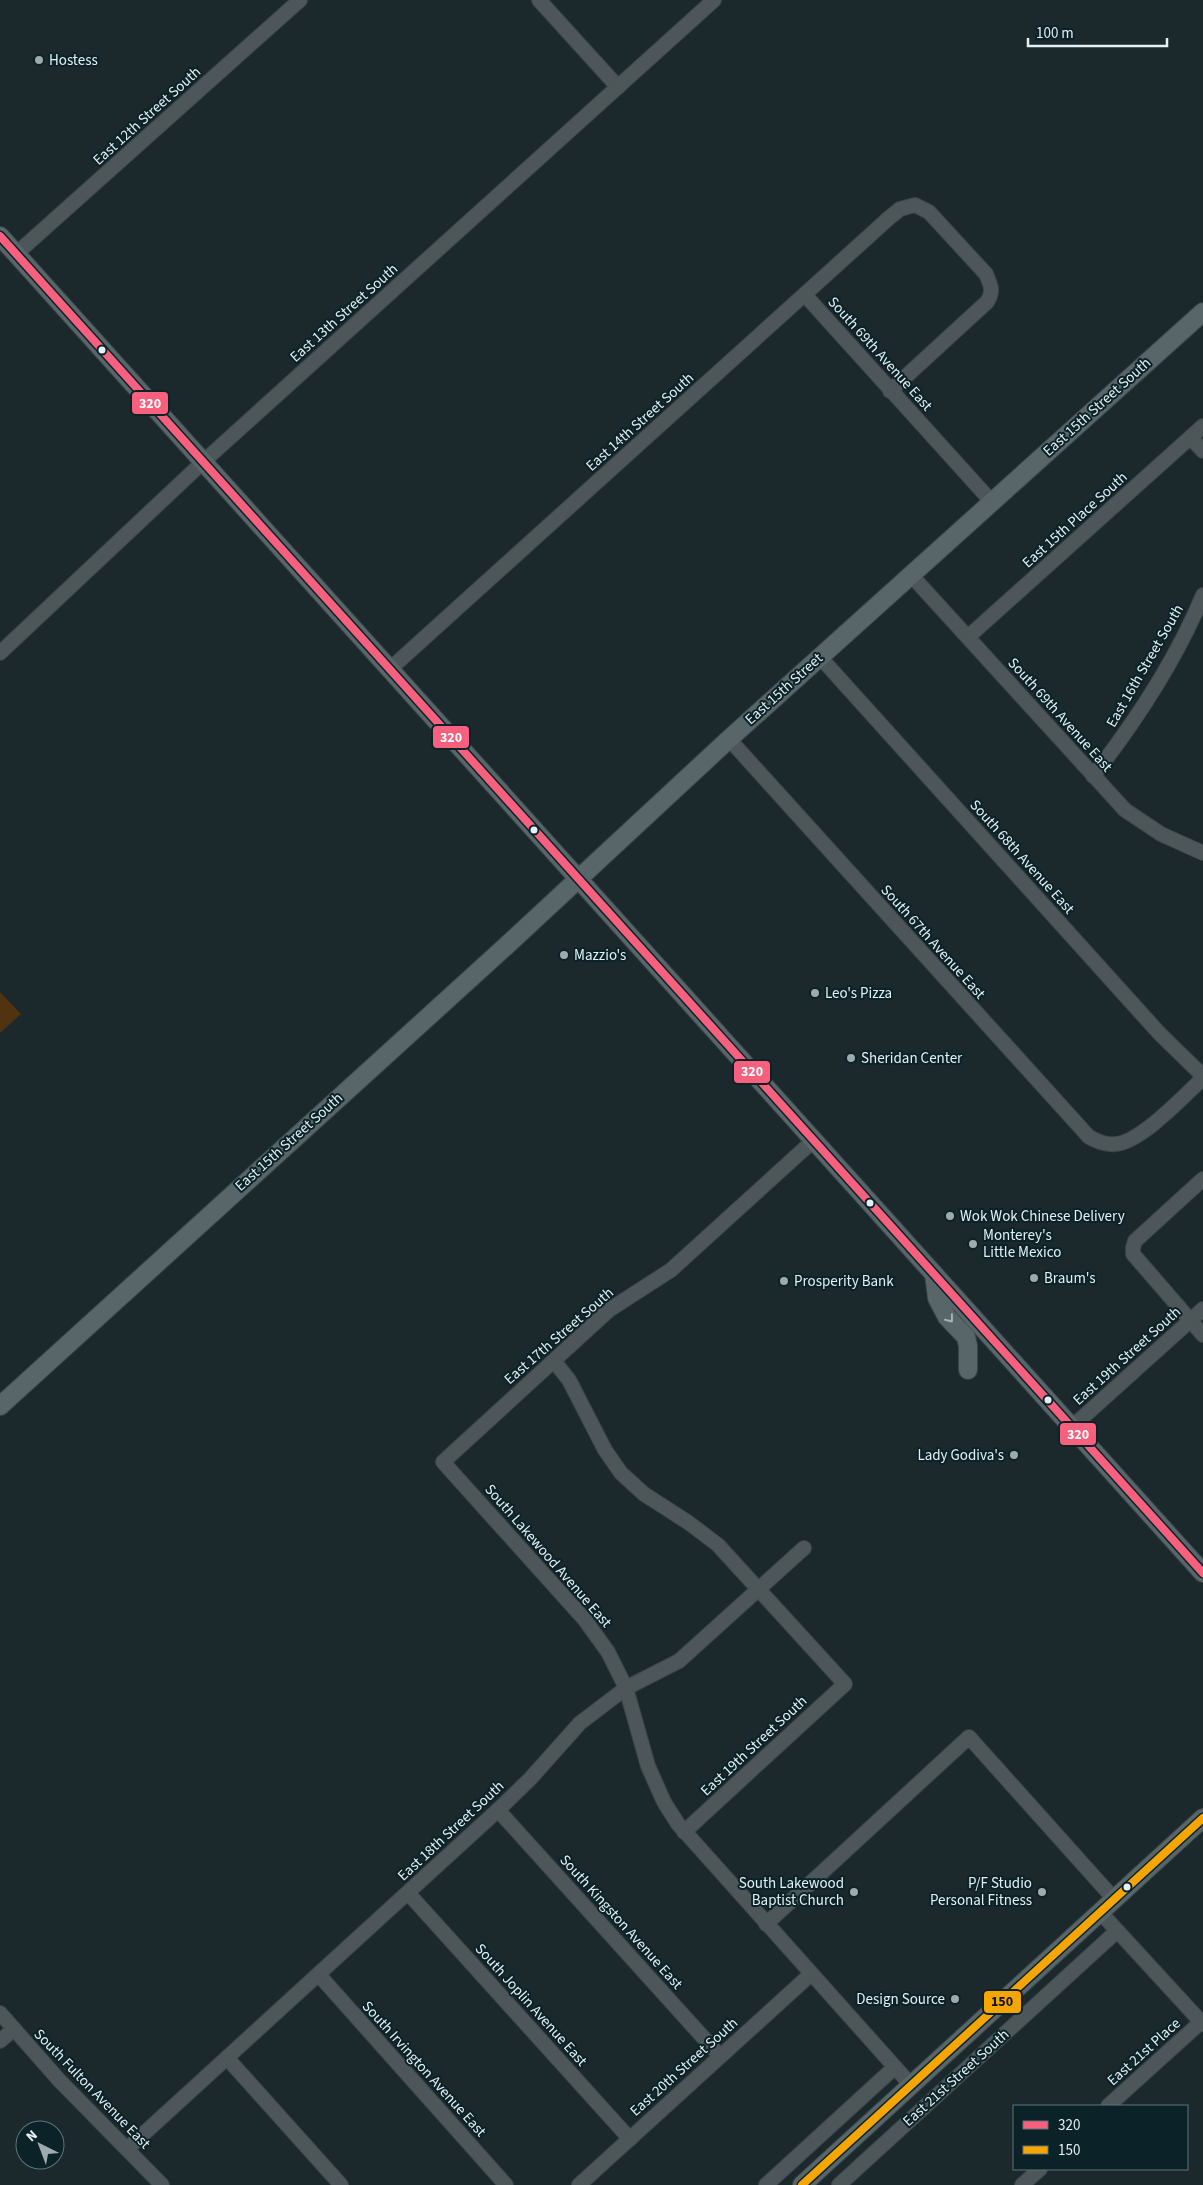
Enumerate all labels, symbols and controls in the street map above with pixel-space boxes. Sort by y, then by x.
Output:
scale bar [1028,15,1167,47]
text: 100 m [1036,23,1074,44]
place label: Hostess [49,50,98,71]
marker: Hostess [33,54,45,66]
street label: East 12th Street South [88,62,206,170]
street label: East 13th Street South [285,259,403,367]
street label: South 69th Avenue East [823,292,937,416]
unlabelled marker [97,345,107,355]
street label: East 15th Street South [1038,353,1156,461]
street label: East 14th Street South [581,368,699,476]
line badge: 320 [131,391,169,415]
text: 320 [139,394,161,414]
street label: East 15th Place South [1018,467,1132,573]
street label: East 16th Street South [1101,601,1189,731]
street label: East 15th Street [740,648,828,730]
street label: South 69th Avenue East [1003,653,1117,777]
line badge: 320 [432,725,470,749]
text: 320 [440,728,462,748]
street label: South 68th Avenue East [965,795,1079,919]
unlabelled marker [529,825,539,835]
street label: South 67th Avenue East [876,880,990,1004]
place label: Mazzio's [574,945,626,966]
marker: Mazzio's [558,949,570,961]
place label: Leo's Pizza [825,983,892,1004]
marker: Leo's Pizza [809,987,821,999]
place label: Sheridan Center [861,1048,963,1069]
marker: Sheridan Center [845,1052,857,1064]
line badge: 320 [733,1060,771,1084]
text: 320 [741,1062,763,1082]
street label: East 15th Street South [230,1088,348,1196]
unlabelled marker [865,1198,875,1208]
place label: Wok Wok Chinese Delivery [960,1206,1125,1227]
marker: Wok Wok Chinese Delivery [944,1210,956,1222]
place label: Monterey's Little Mexico [983,1225,1061,1263]
marker: Monterey's Little Mexico [967,1238,979,1250]
place label: Braum's [1044,1268,1096,1289]
place label: Prosperity Bank [794,1271,894,1292]
marker: Braum's [1028,1272,1040,1284]
marker: Prosperity Bank [778,1275,790,1287]
street label: East 17th Street South [500,1283,618,1389]
street label: East 19th Street South [1068,1302,1186,1410]
one-way arrow [945,1313,953,1322]
unlabelled marker [1043,1395,1053,1405]
line badge: 320 [1059,1422,1097,1446]
text: 320 [1067,1425,1089,1445]
place label: Lady Godiva's [917,1445,1004,1466]
marker: Lady Godiva's [1008,1449,1020,1461]
street label: South Lakewood Avenue East [480,1480,616,1632]
street label: East 19th Street South [696,1691,812,1801]
street label: East 18th Street South [393,1776,509,1886]
street label: South Kingston Avenue East [555,1850,687,1994]
place label: South Lakewood Baptist Church [739,1873,844,1911]
place label: P/F Studio Personal Fitness [930,1873,1032,1911]
unlabelled marker [1122,1882,1132,1892]
marker: South Lakewood Baptist Church [848,1886,860,1898]
marker: P/F Studio Personal Fitness [1036,1886,1048,1898]
street label: South Joplin Avenue East [470,1939,592,2071]
place label: Design Source [856,1989,945,2010]
line badge: 150 [983,1990,1022,2014]
text: 150 [991,1992,1013,2012]
marker: Design Source [949,1993,961,2005]
street label: South Irvington Avenue East [357,1996,491,2142]
street label: East 20th Street South [625,2013,743,2121]
street label: East 21st Place [1103,2013,1185,2091]
street label: South Fulton Avenue East [29,2024,155,2154]
street label: East 21st Street South [898,2024,1014,2132]
legend [1013,2105,1188,2170]
text: 320 [1058,2115,1080,2136]
north arrow [15,2120,65,2170]
text: N [22,2126,42,2147]
text: 150 [1058,2140,1080,2161]

